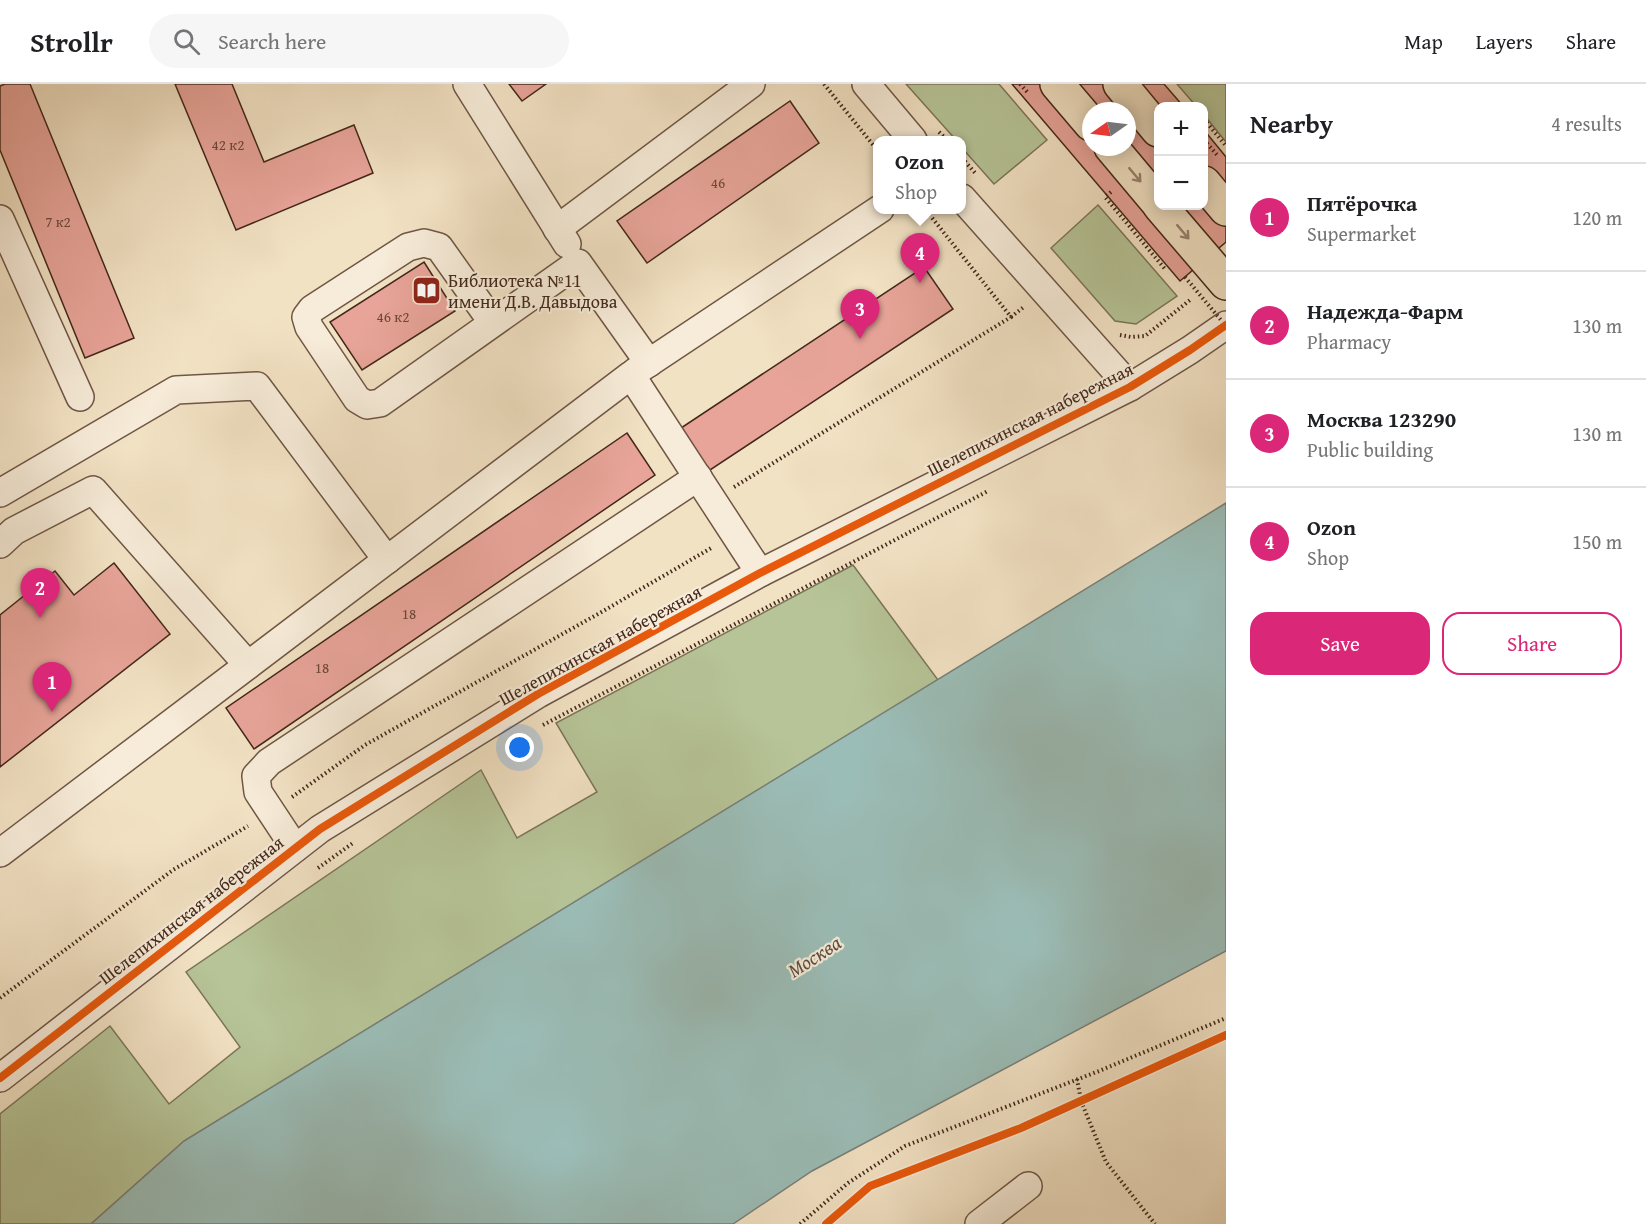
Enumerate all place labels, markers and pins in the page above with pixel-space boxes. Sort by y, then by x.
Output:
pin: 4 [900,234,940,283]
place label: Библиотека №11 имени Д.В. Давыдова [448,267,618,315]
library icon: Библиотека №11 имени Д.В. Давыдова [411,274,443,306]
pin: 3 [840,290,880,339]
pin: 2 [20,568,60,618]
pin: 1 [32,662,72,712]

